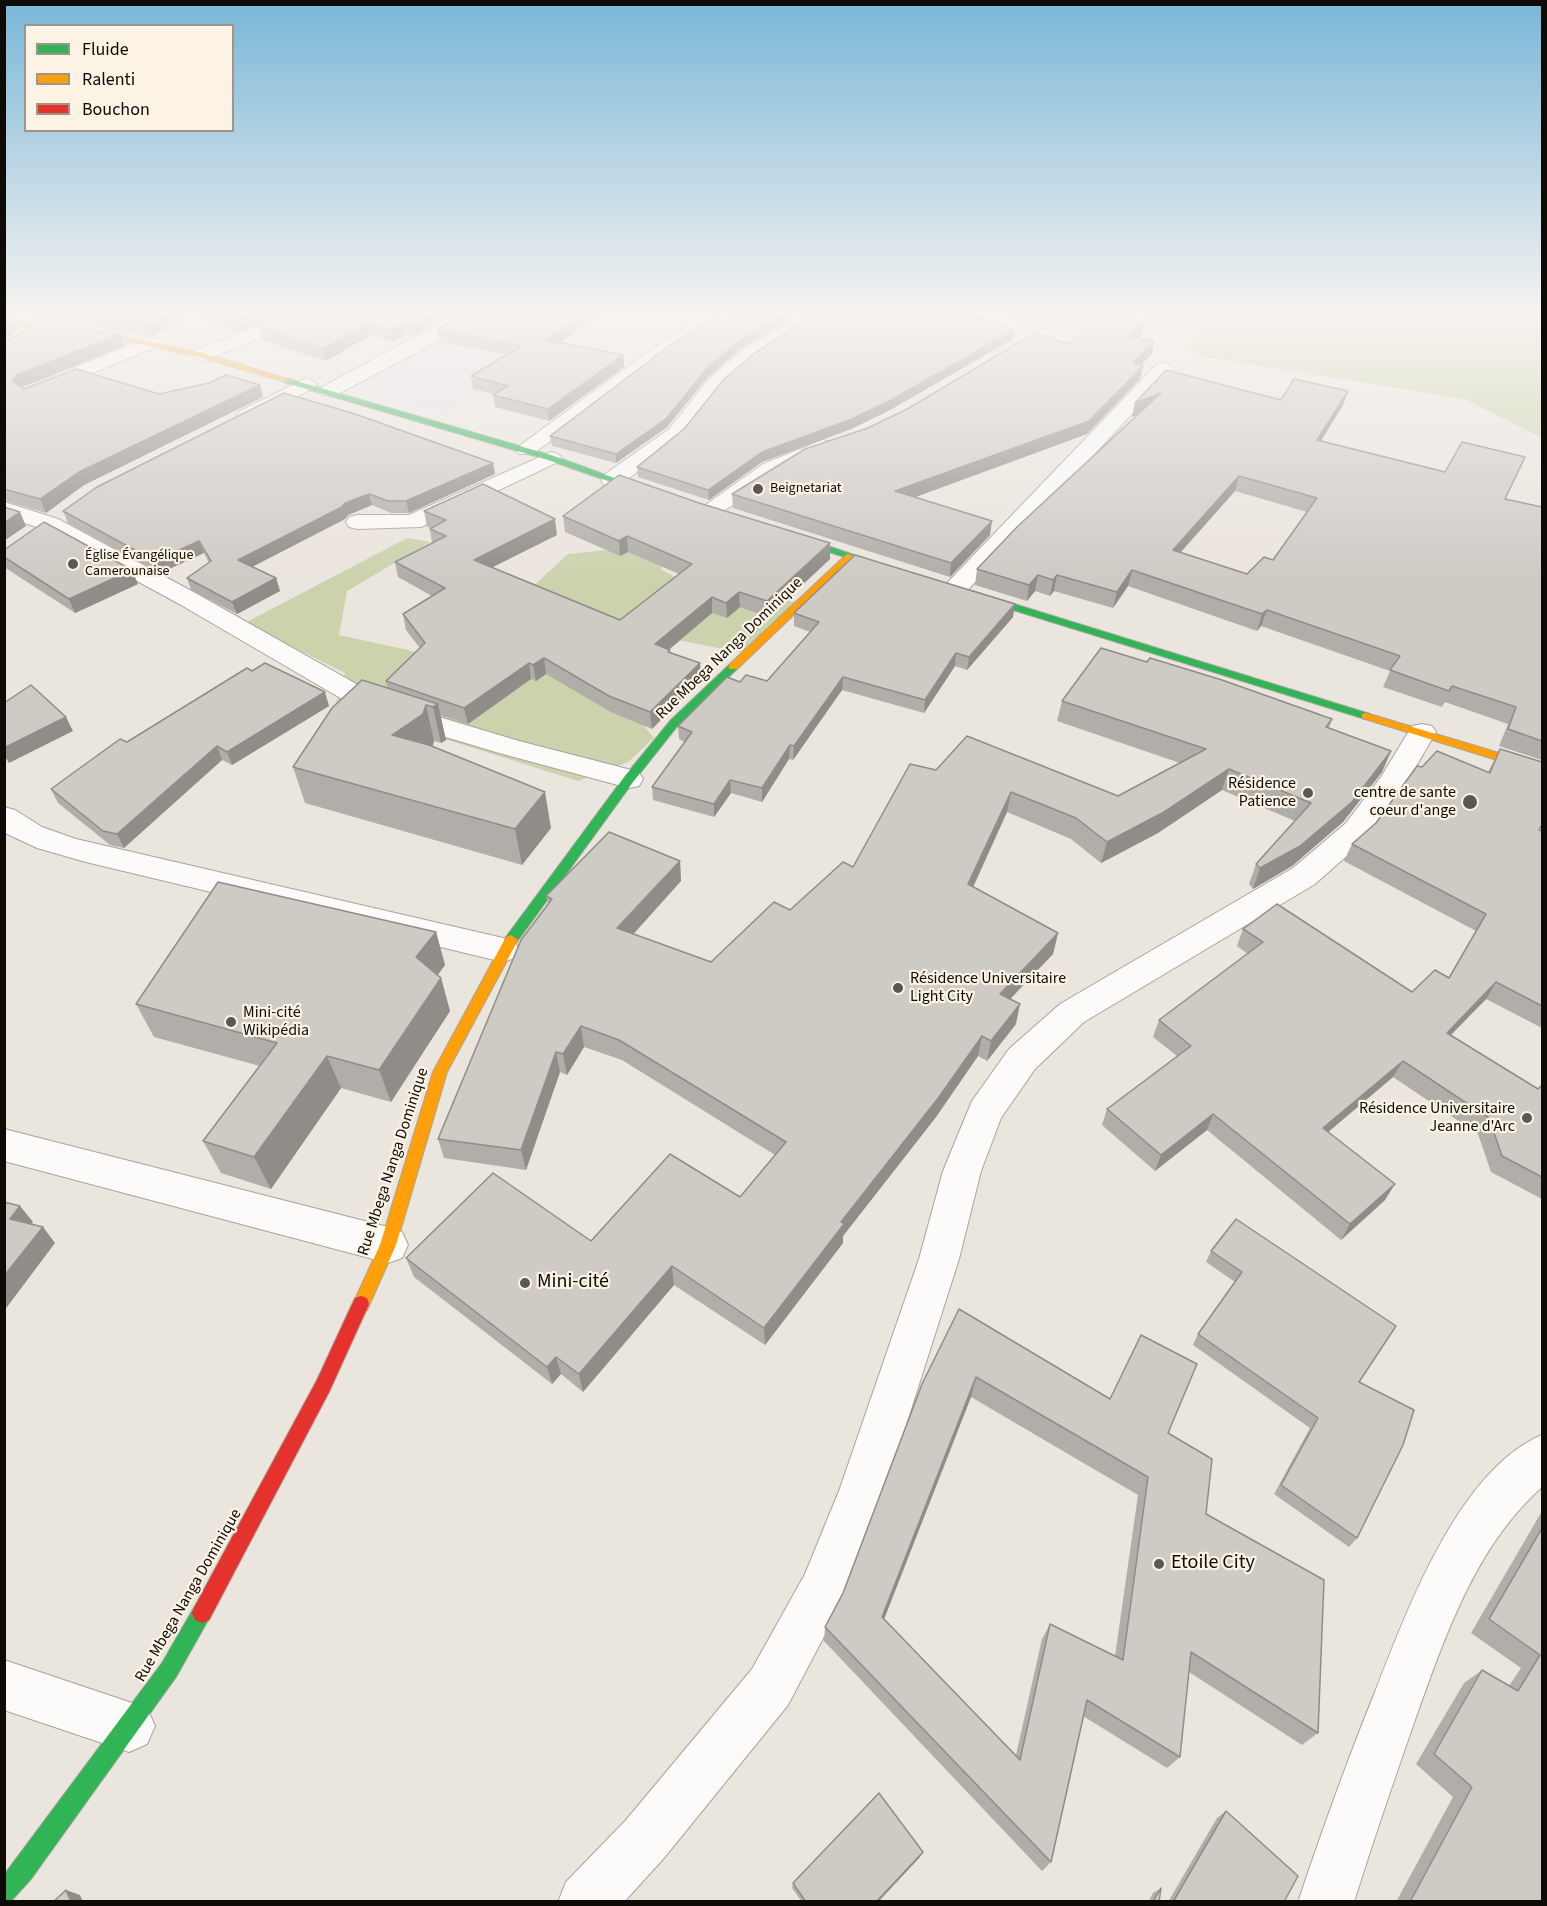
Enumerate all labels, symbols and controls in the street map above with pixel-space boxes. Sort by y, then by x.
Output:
legend [24,24,234,132]
text: Fluide [82,37,129,62]
text: Ralenti [82,67,135,92]
text: Bouchon [82,97,150,122]
place label: Beignetariat [770,481,842,497]
marker: Beignetariat [751,482,765,496]
place label: Église Évangélique Camerounaise [85,548,193,580]
marker: Église Évangélique Camerounaise [66,557,80,571]
street label: Rue Mbega Nanga Dominique [653,574,807,724]
place label: Résidence Patience [1228,774,1296,812]
place label: centre de sante coeur d'ange [1354,783,1456,821]
marker: Résidence Patience [1301,786,1315,800]
marker: centre de sante coeur d'ange [1461,793,1479,811]
place label: Résidence Universitaire Light City [910,969,1066,1007]
marker: Résidence Universitaire Light City [891,981,905,995]
place label: Mini-cité Wikipédia [243,1003,309,1041]
marker: Mini-cité Wikipédia [224,1015,238,1029]
street label: Rue Mbega Nanga Dominique [355,1066,433,1258]
place label: Résidence Universitaire Jeanne d'Arc [1359,1099,1515,1137]
marker: Résidence Universitaire Jeanne d'Arc [1520,1111,1534,1125]
place label: Mini-cité [537,1271,609,1295]
marker: Mini-cité [518,1276,532,1290]
street label: Rue Mbega Nanga Dominique [132,1506,246,1686]
place label: Etoile City [1171,1552,1255,1576]
marker: Etoile City [1152,1557,1166,1571]

